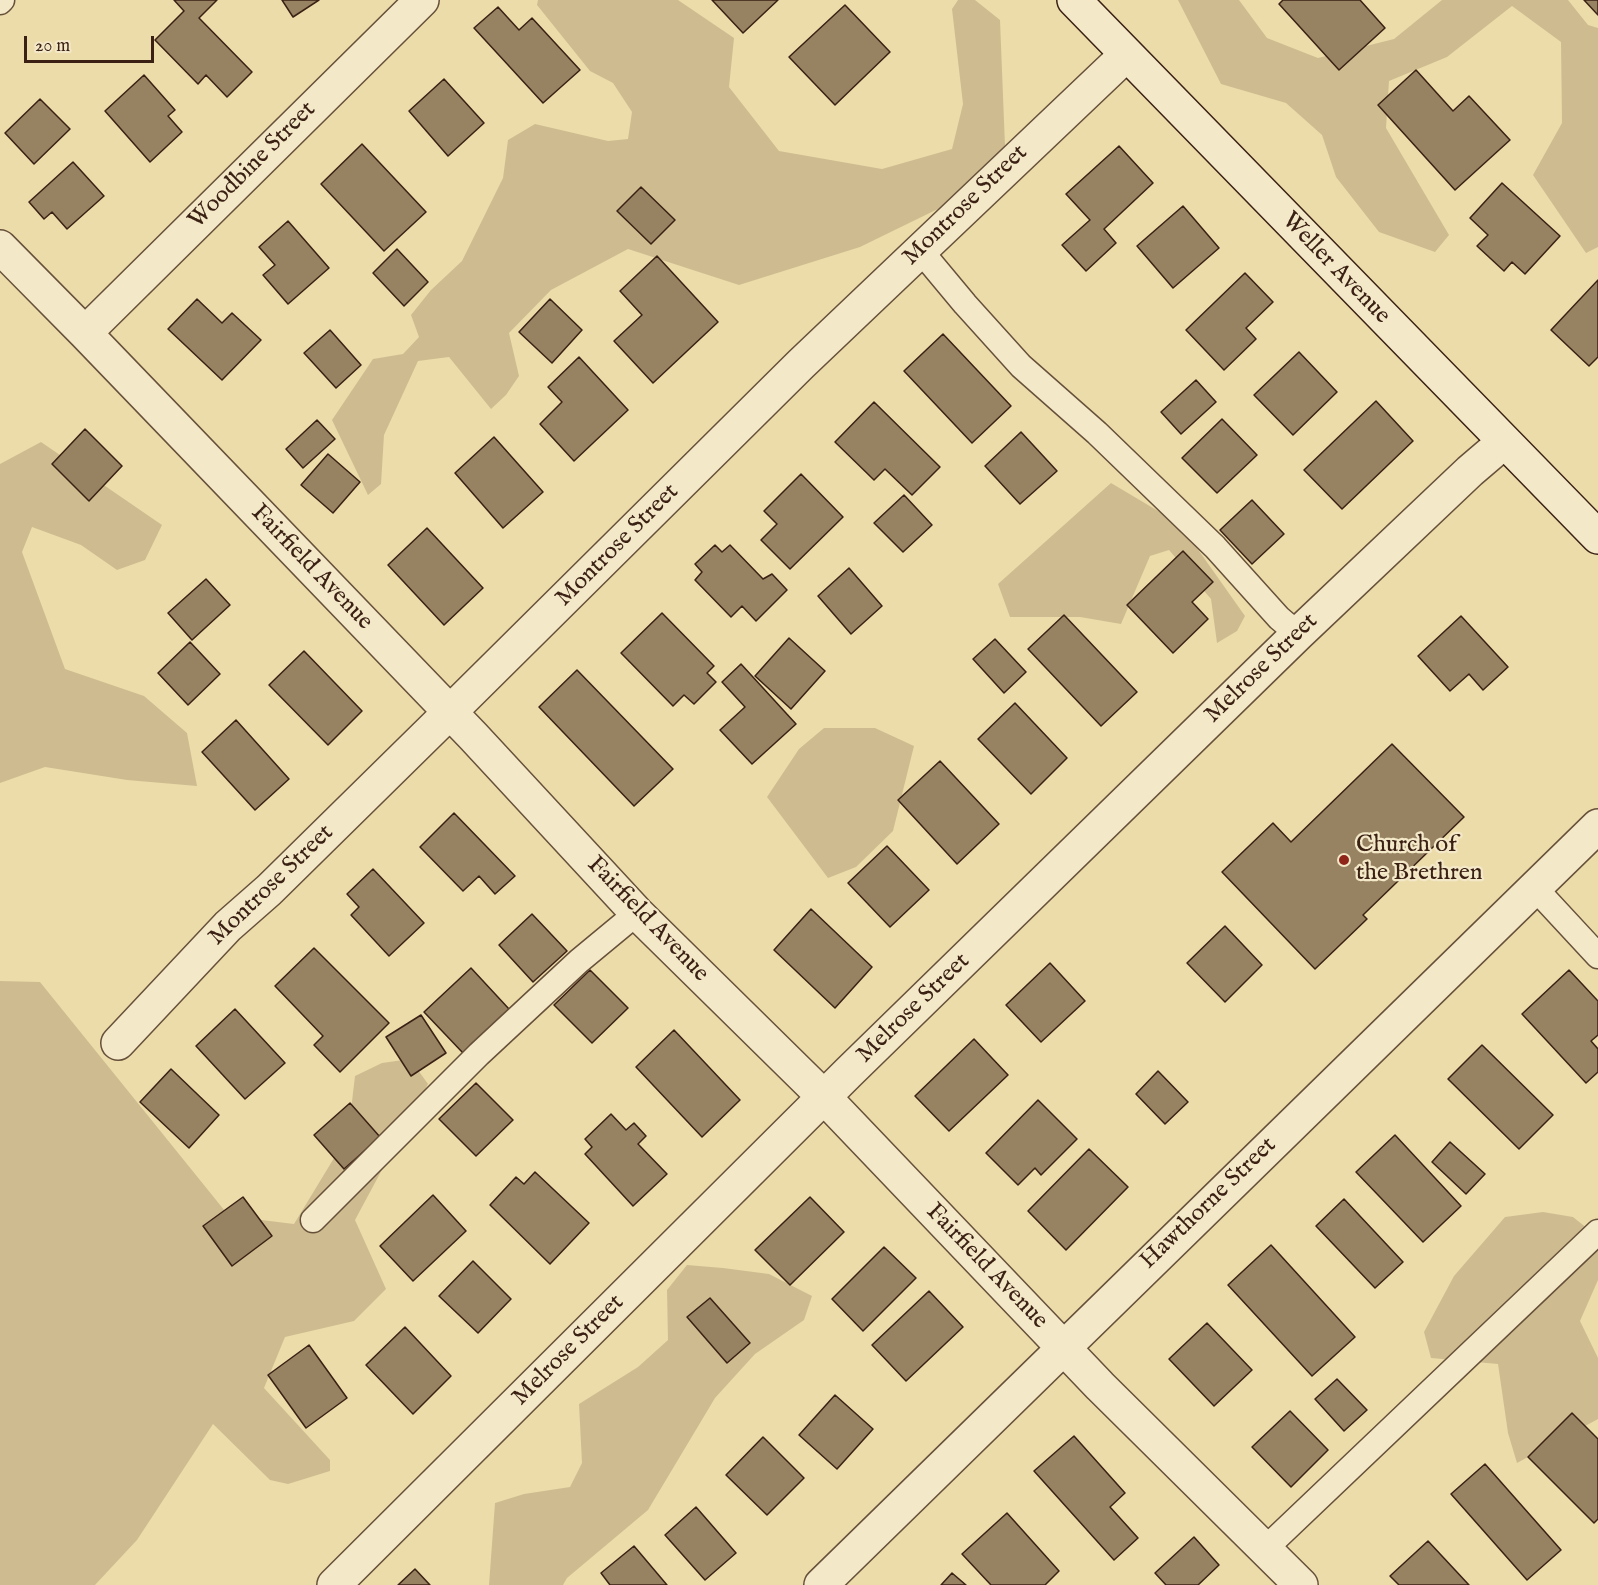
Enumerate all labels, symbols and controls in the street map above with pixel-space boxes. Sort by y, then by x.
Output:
scale bar [27,24,158,62]
text: 20 m [35,35,70,58]
street label: Woodbine Street [183,96,323,236]
street label: Montrose Street [898,139,1034,273]
street label: Weller Avenue [1275,207,1395,331]
street label: Montrose Street [550,478,686,614]
street label: Fairfield Avenue [244,499,378,637]
street label: Melrose Street [1199,608,1325,730]
street label: Montrose Street [204,819,340,953]
place label: Church of the Brethren [1356,832,1483,888]
street label: Fairfield Avenue [580,851,714,989]
marker: Church of the Brethren [1337,853,1351,867]
street label: Melrose Street [851,948,977,1070]
street label: Hawthorne Street [1135,1132,1283,1276]
street label: Fairfield Avenue [919,1198,1053,1336]
street label: Melrose Street [507,1289,631,1413]

